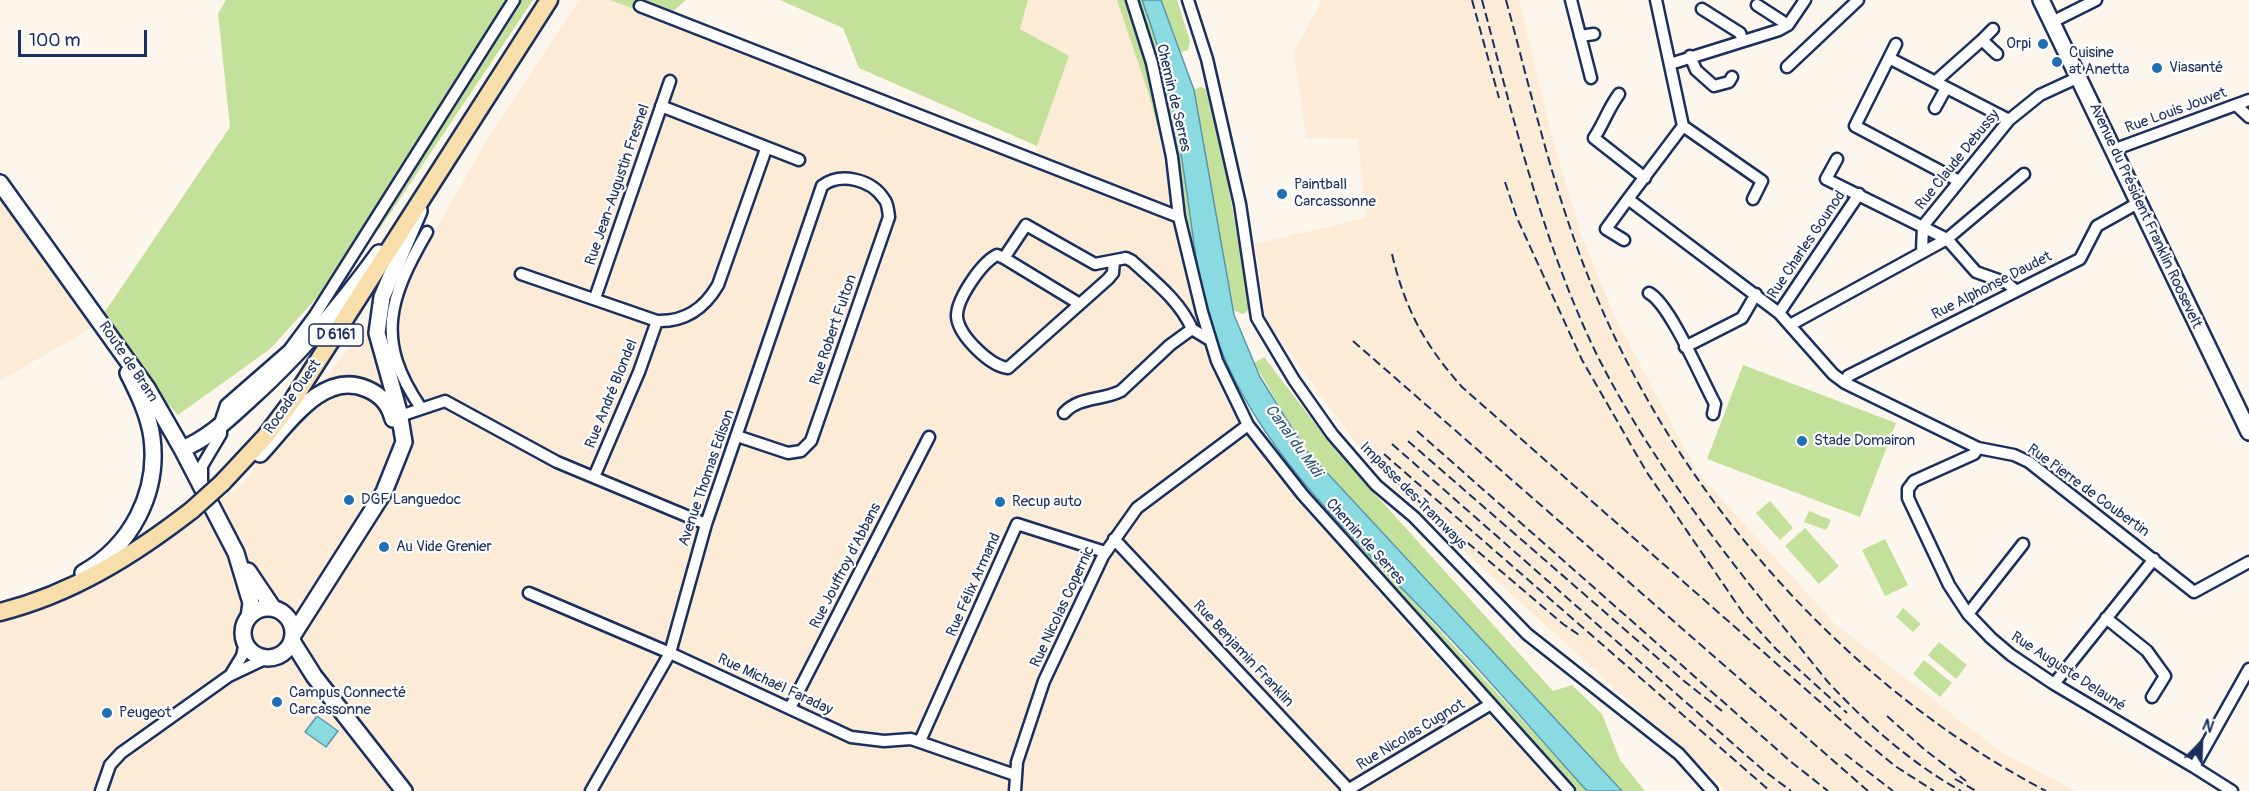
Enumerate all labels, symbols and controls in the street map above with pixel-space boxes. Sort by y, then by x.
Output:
scale bar [21,18,150,56]
text: 100 m [29,29,81,52]
place label: Orpi [2006,35,2031,53]
marker: Orpi [2036,37,2050,51]
street label: Chemin de Serres [1152,42,1194,154]
place label: Cuisine at Anetta [2069,44,2130,79]
marker: Cuisine at Anetta [2050,55,2064,69]
place label: Viasanté [2169,59,2223,77]
marker: Viasanté [2150,61,2164,75]
street label: Rue Louis Jouvet [2123,84,2229,138]
street label: Avenue du Président Franklin Roosevelt [2085,100,2205,332]
street label: Rue Jean-Augustin Fresnel [582,102,654,268]
street label: Rue Claude Debussy [1912,106,2004,214]
place label: Paintball Carcassonne [1294,176,1376,211]
marker: Paintball Carcassonne [1275,187,1289,201]
street label: Rue Charles Gounod [1764,188,1850,302]
street label: Rue Alphonse Daudet [1929,248,2055,324]
street label: Rue Robert Fulton [807,272,861,388]
street label: Route de Bram [94,318,162,406]
road number: D 6161 [309,324,363,346]
street label: Rue André Blondel [582,337,642,451]
street label: Rocade Ouest [261,356,325,438]
water label: Canal du Midi [1260,401,1326,481]
street label: Avenue Thomas Edison [675,407,739,549]
place label: Stade Domairon [1814,432,1915,450]
marker: Stade Domairon [1795,434,1809,448]
street label: Impasse des Tramways [1356,439,1470,553]
street label: Rue Pierre de Coubertin [2023,441,2153,541]
place label: DGF Languedoc [361,491,461,509]
marker: DGF Languedoc [342,493,356,507]
place label: Recup auto [1012,493,1082,511]
marker: Recup auto [993,495,1007,509]
street label: Chemin de Serres [1322,495,1408,589]
street label: Rue Jouffroy d'Abbans [807,500,885,632]
street label: Rue Félix Armand [943,530,1005,640]
place label: Au Vide Grenier [396,538,492,556]
marker: Au Vide Grenier [377,540,391,554]
street label: Rue Nicolas Copernic [1027,543,1099,671]
street label: Rue Benjamin Franklin [1189,597,1297,711]
street label: Rue Auguste Delauné [2007,628,2129,716]
street label: Rue Michaël Faraday [715,650,835,720]
place label: Campus Connecté Carcassonne [289,684,406,719]
marker: Campus Connecté Carcassonne [270,695,284,709]
street label: Rue Nicolas Cugnot [1354,696,1468,774]
place label: Peugeot [119,704,171,722]
marker: Peugeot [100,706,114,720]
north arrow [2171,713,2231,773]
text: N [2199,715,2217,738]

